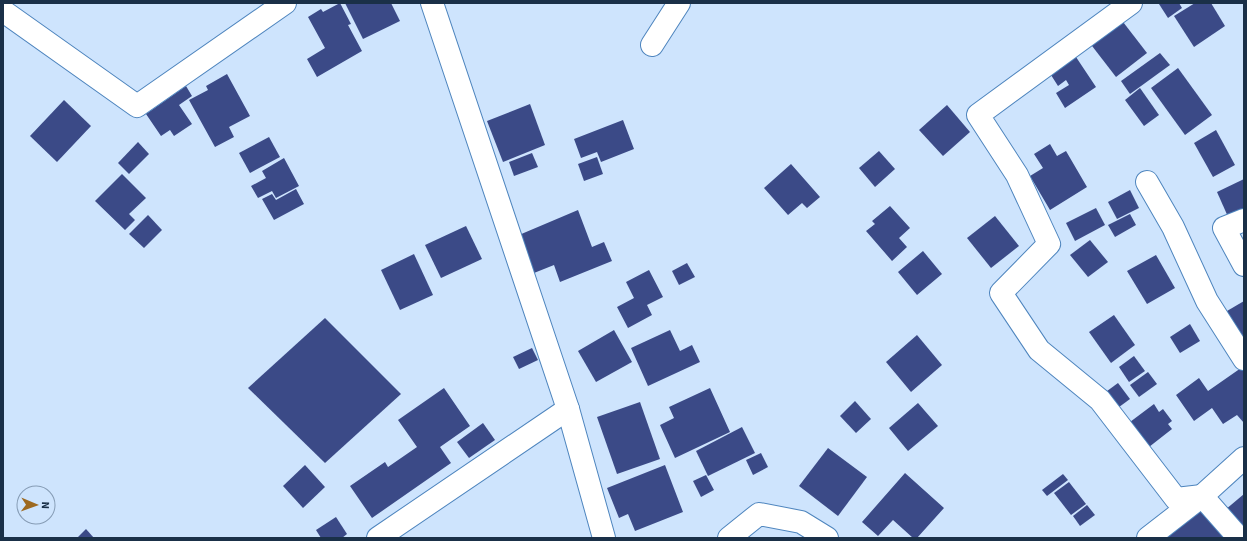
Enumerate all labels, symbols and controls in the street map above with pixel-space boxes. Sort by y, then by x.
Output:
north arrow [16,485,56,525]
text: N [38,501,53,509]

